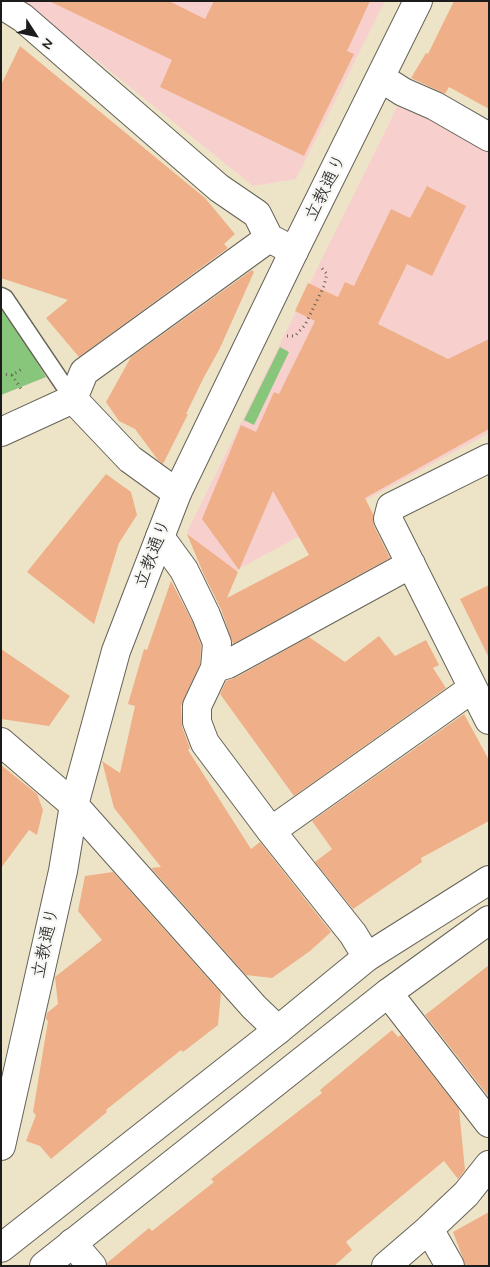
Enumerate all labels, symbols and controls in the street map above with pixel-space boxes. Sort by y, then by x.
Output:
north arrow [10,10,60,60]
text: N [37,35,57,53]
street label: 立教通り [302,151,352,225]
street label: 立教通り [131,517,177,591]
street label: 立教通り [29,906,65,980]

